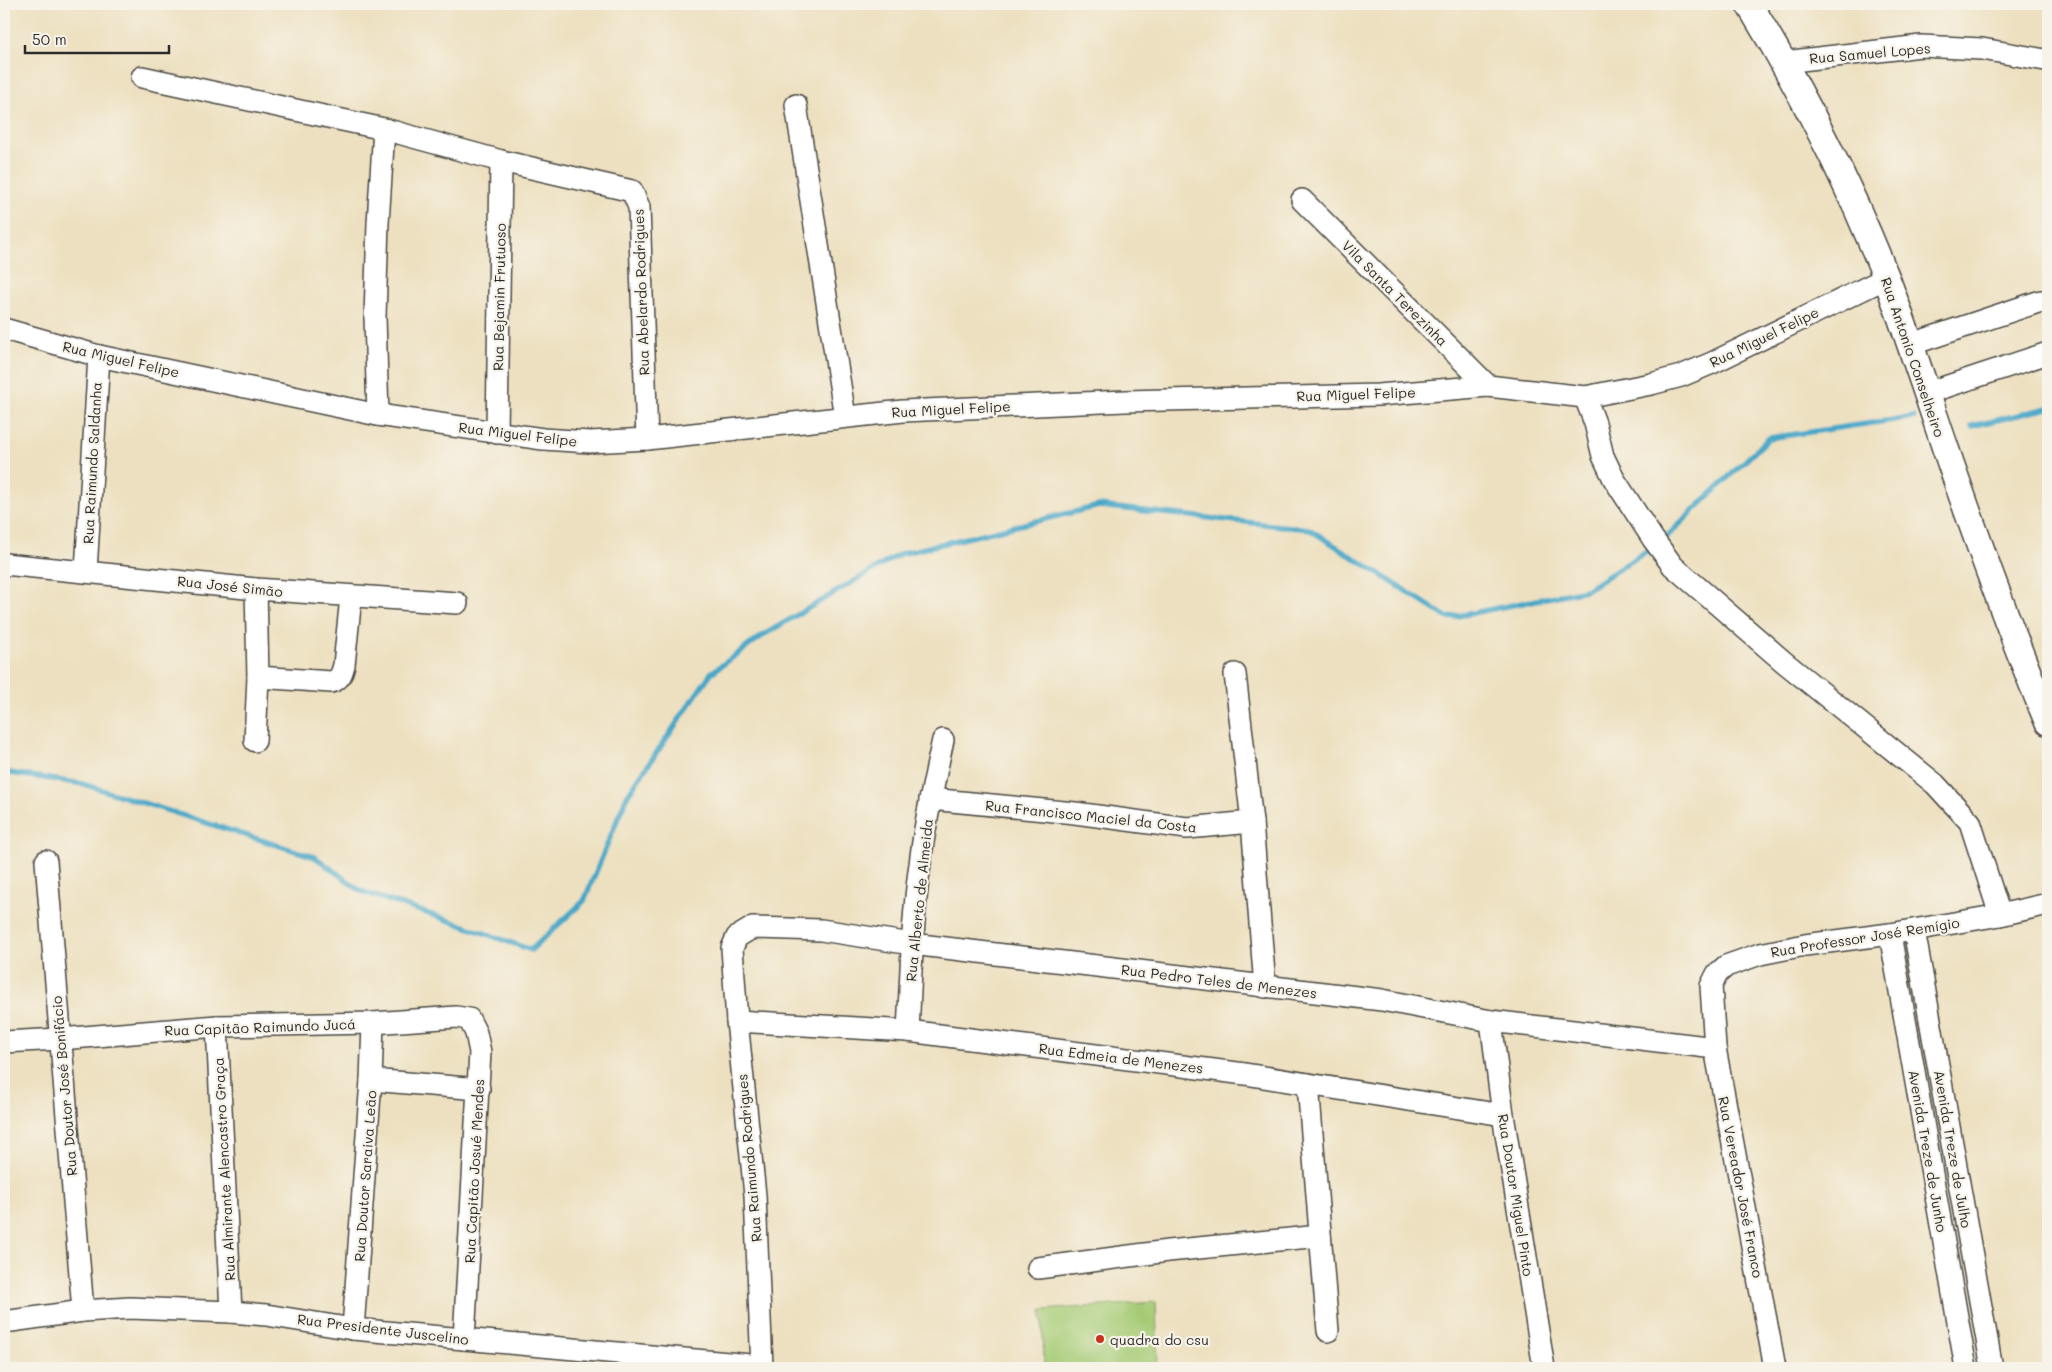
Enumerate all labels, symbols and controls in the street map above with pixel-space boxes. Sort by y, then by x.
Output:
scale bar [25,22,169,54]
text: 50 m [32,29,67,49]
street label: Rua Samuel Lopes [1809,38,1931,68]
street label: Rua Abelardo Rodrigues [629,208,653,376]
street label: Rua Bejamin Frutuoso [488,223,510,371]
street label: Vila Santa Terezinha [1338,236,1452,350]
street label: Rua Antonio Conselheiro [1877,275,1949,439]
street label: Rua Miguel Felipe [1706,302,1822,372]
street label: Rua Miguel Felipe [61,336,181,382]
street label: Rua Raimundo Saldanha [78,382,106,544]
street label: Rua Miguel Felipe [1296,382,1416,406]
street label: Rua Miguel Felipe [891,396,1011,422]
street label: Rua Miguel Felipe [458,417,578,451]
street label: Rua José Simão [176,571,284,601]
street label: Rua Francisco Maciel da Costa [984,795,1198,837]
street label: Rua Alberto de Almeida [901,818,937,982]
street label: Rua Professor José Remígio [1769,913,1961,961]
street label: Rua Pedro Teles de Menezes [1120,960,1318,1002]
street label: Rua Doutor José Bonifácio [47,995,81,1177]
street label: Rua Capitão Raimundo Jucá [164,1014,356,1040]
street label: Rua Edmeia de Menezes [1038,1038,1204,1078]
street label: Rua Almirante Alencastro Graça [209,1057,239,1281]
street label: Avenida Treze de Junho [1904,1068,1952,1234]
street label: Avenida Treze de Julho [1930,1069,1976,1229]
street label: Rua Raimundo Rodrigues [732,1073,766,1243]
street label: Rua Capitão Josué Mendes [460,1078,488,1264]
street label: Rua Doutor Saraiva Leão [350,1090,380,1262]
street label: Rua Vereador José Franco [1714,1095,1768,1279]
street label: Rua Doutor Miguel Pinto [1494,1112,1538,1278]
street label: Rua Presidente Juscelino [296,1309,470,1349]
place label: quadra do csu [1110,1330,1209,1349]
marker: quadra do csu [1094,1333,1106,1345]

